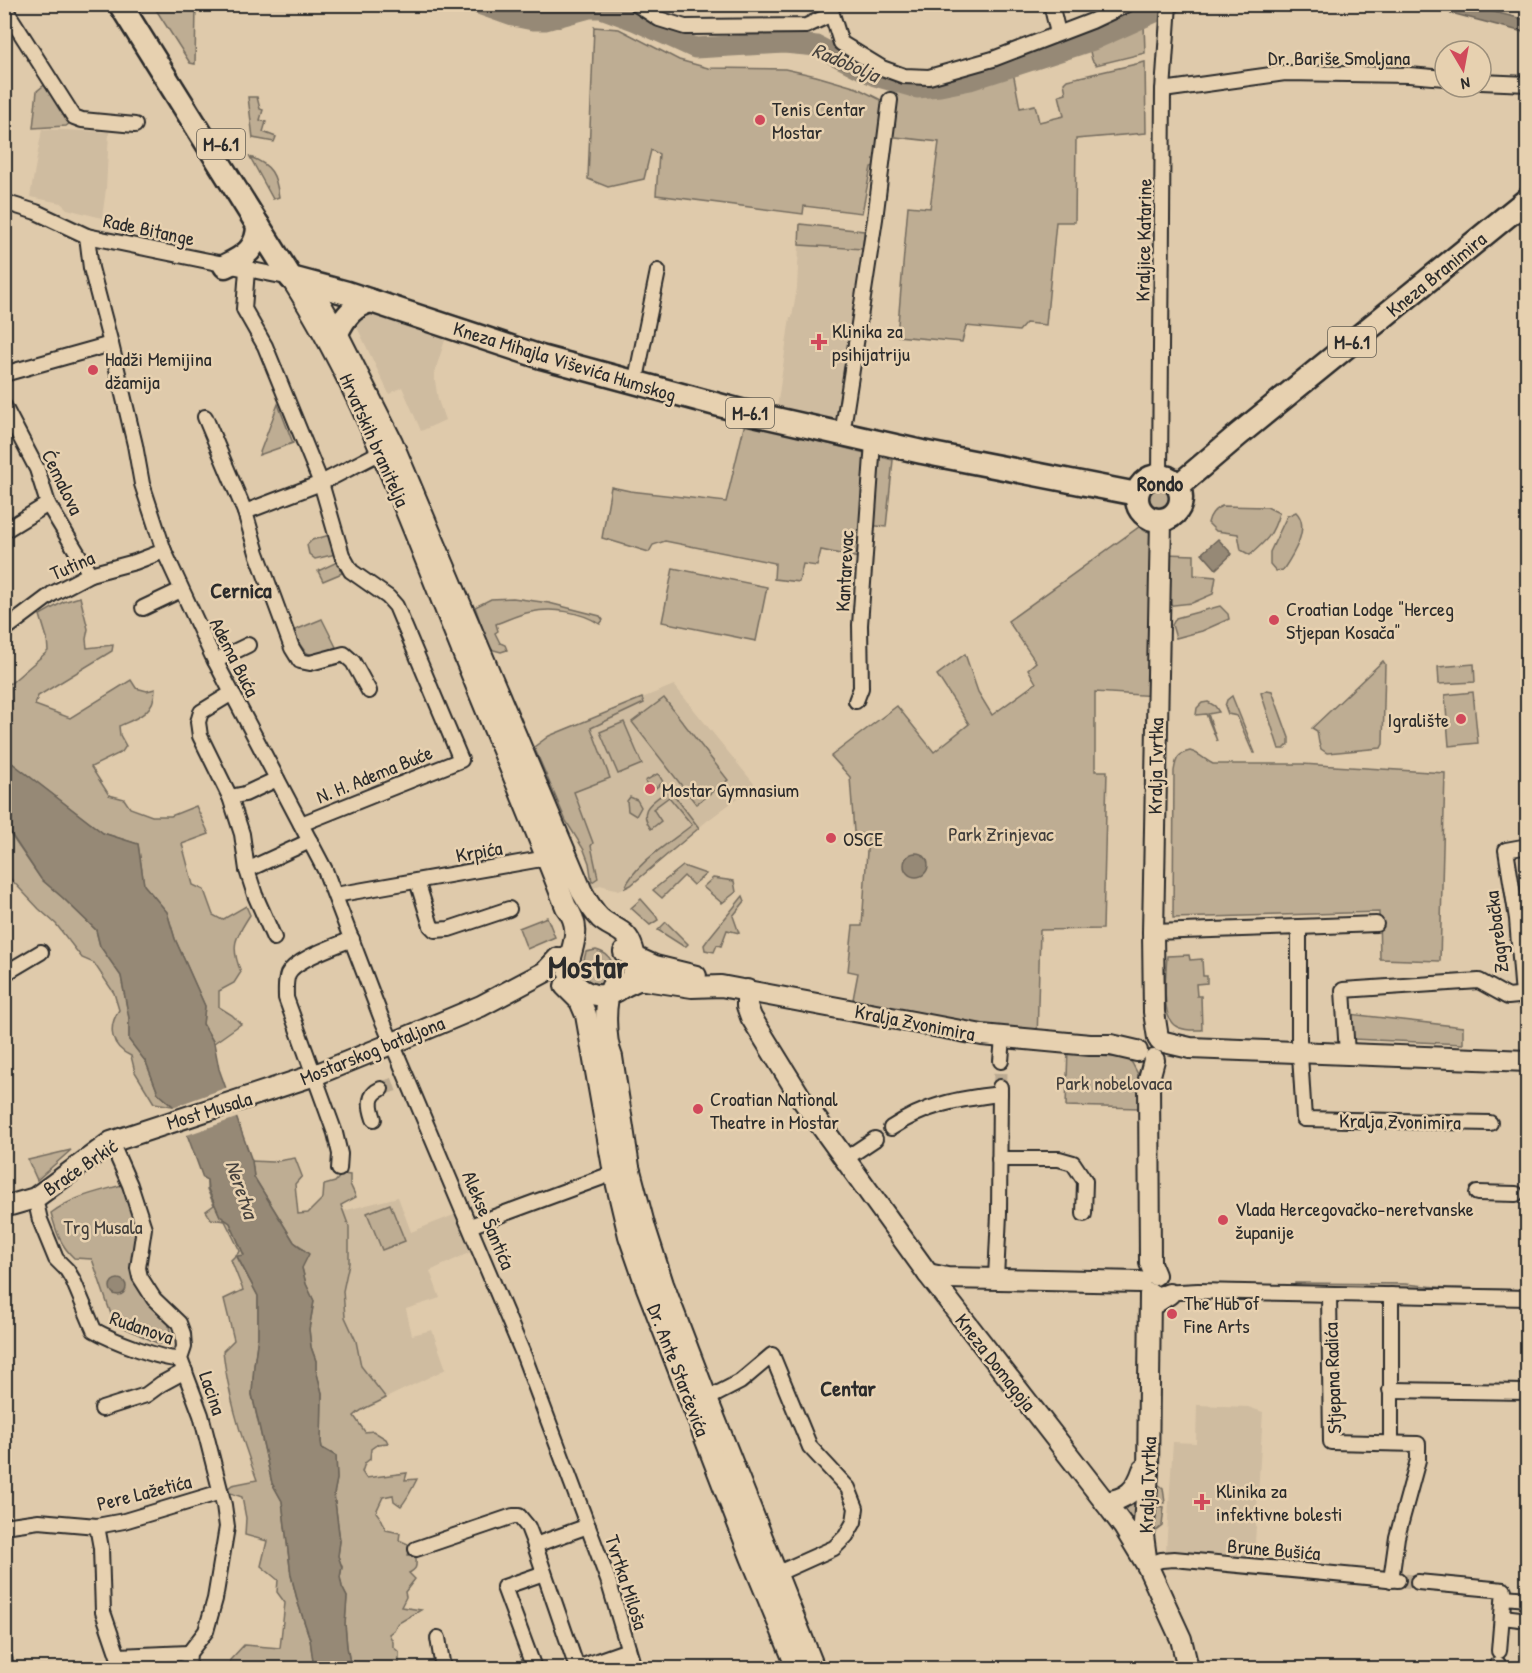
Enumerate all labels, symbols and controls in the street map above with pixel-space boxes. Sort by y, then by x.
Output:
water label: Radobolja [808,35,887,90]
north arrow [1433,39,1493,99]
street label: Dr. Bariše Smoljana [1268,44,1410,71]
text: N [1459,72,1472,95]
place label: Tenis Centar Mostar [772,95,866,145]
marker: Tenis Centar Mostar [753,113,767,127]
road number: M-6.1 [197,129,245,159]
street label: Kraljice Katarine [1128,178,1158,302]
street label: Rade Bitange [101,206,197,252]
street label: Kneza Branimira [1380,225,1492,323]
street label: Kneza Mihajla Viševića Humskog [450,314,680,408]
place label: Klinika za psihijatriju [832,317,910,367]
road number: M-6.1 [1328,327,1376,357]
marker: Klinika za psihijatriju [810,333,828,351]
place label: Hadži Memijina džamija [105,345,212,395]
marker: Hadži Memijina džamija [86,363,100,377]
street label: Hrvatskih branitelja [334,369,417,511]
road number: M-6.1 [726,398,774,428]
street label: Ćemalova [36,445,90,519]
district label: Rondo [1137,468,1183,498]
street label: Kantarevac [828,529,860,612]
street label: Tutina [46,544,98,586]
district label: Cernica [210,575,272,605]
place label: Croatian Lodge "Herceg Stjepan Kosača" [1286,595,1454,645]
street label: Adema Buća [204,613,266,701]
marker: Croatian Lodge "Herceg Stjepan Kosača" [1267,613,1281,627]
place label: Igralište [1388,706,1449,733]
marker: Igralište [1454,712,1468,726]
street label: Kralja Tvrtka [1141,717,1169,815]
street label: N. H. Adema Buće [312,738,436,810]
place label: Mostar Gymnasium [662,776,799,803]
marker: Mostar Gymnasium [643,782,657,796]
park label: Park Zrinjevac [948,820,1054,847]
place label: OSCE [843,825,883,852]
marker: OSCE [824,831,838,845]
street label: Krpića [454,834,505,868]
street label: Zagrebačka [1478,889,1514,975]
district label: Mostar [548,945,629,988]
street label: Kralja Zvonimira [853,997,978,1047]
street label: Mostarskog bataljona [296,1009,448,1091]
park label: Park nobelovaca [1056,1069,1172,1096]
street label: Most Musala [163,1084,255,1136]
place label: Croatian National Theatre in Mostar [710,1085,839,1135]
marker: Croatian National Theatre in Mostar [691,1102,705,1116]
street label: Kralja Zvonimira [1339,1106,1461,1136]
street label: Braće Brkić [37,1132,123,1202]
water label: Neretva [219,1156,266,1225]
street label: Alekse Šantića [456,1167,522,1274]
place label: Vlada Hercegovačko-neretvanske županije [1235,1195,1474,1245]
park label: Trg Musala [63,1213,143,1240]
marker: Vlada Hercegovačko-neretvanske županije [1216,1213,1230,1227]
place label: The Hub of Fine Arts [1183,1289,1260,1339]
street label: Dr. Ante Starčevića [641,1300,717,1440]
street label: Rudanova [107,1304,178,1351]
marker: The Hub of Fine Arts [1165,1307,1179,1321]
street label: Kneza Domagoja [949,1308,1043,1417]
street label: Stjepana Radića [1317,1322,1347,1434]
street label: Lacina [193,1368,233,1419]
district label: Centar [820,1373,876,1403]
street label: Kralja Tvrtka [1132,1436,1162,1534]
street label: Pere Lažetića [94,1467,194,1517]
place label: Klinika za infektivne bolesti [1216,1477,1343,1527]
marker: Klinika za infektivne bolesti [1193,1493,1211,1511]
street label: Tvrtka Miloša [599,1531,655,1633]
street label: Brune Bušića [1226,1531,1322,1567]

